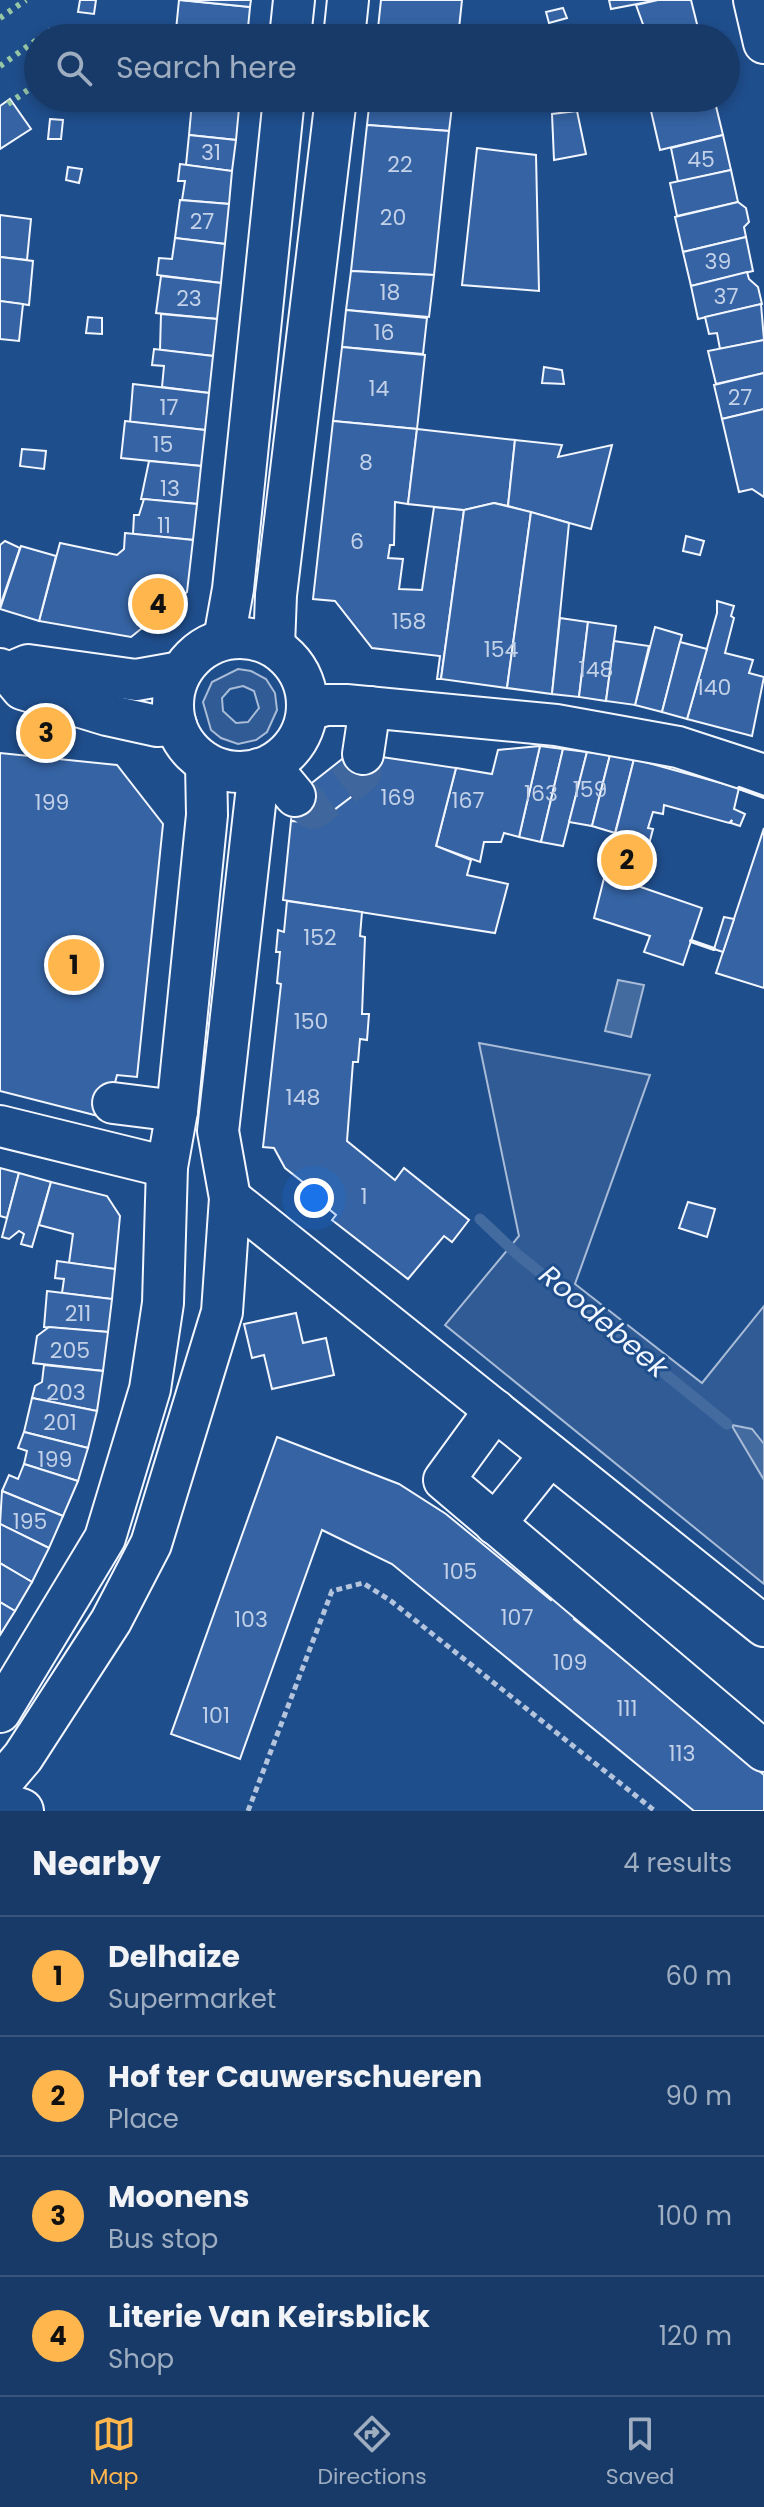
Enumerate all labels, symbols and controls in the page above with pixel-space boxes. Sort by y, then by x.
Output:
search box [24,24,740,112]
icon: search [52,46,96,90]
text: Search here [116,46,297,89]
house number: 31 [201,137,221,168]
house number: 45 [687,144,715,175]
house number: 22 [387,149,413,180]
house number: 20 [380,202,406,233]
house number: 27 [190,206,214,237]
house number: 39 [705,246,731,277]
house number: 18 [380,277,400,308]
house number: 37 [714,281,738,312]
house number: 23 [176,283,202,314]
house number: 16 [373,317,395,348]
house number: 14 [369,373,390,404]
house number: 27 [728,382,752,413]
house number: 17 [159,392,179,423]
house number: 15 [153,429,173,460]
house number: 8 [359,447,373,478]
house number: 13 [160,473,180,504]
house number: 11 [157,510,171,541]
house number: 6 [350,526,364,557]
pin: 4 [132,574,184,634]
house number: 158 [392,606,426,637]
house number: 154 [484,634,519,665]
house number: 148 [579,654,613,685]
house number: 140 [697,672,731,703]
pin: 3 [20,703,72,763]
house number: 159 [573,774,607,805]
house number: 163 [524,778,558,809]
house number: 169 [381,782,415,813]
house number: 167 [451,785,485,816]
house number: 199 [35,787,69,818]
pin: 2 [601,830,653,890]
house number: 152 [303,922,337,953]
pin: 1 [48,935,100,995]
house number: 150 [294,1006,328,1037]
house number: 148 [286,1082,320,1113]
your location [294,1178,334,1218]
house number: 1 [360,1181,368,1212]
water label: Roodebeek [531,1256,678,1388]
house number: 211 [65,1298,91,1329]
house number: 205 [50,1335,90,1366]
house number: 203 [46,1377,86,1408]
house number: 201 [43,1407,77,1438]
house number: 199 [38,1444,72,1475]
house number: 195 [13,1506,47,1537]
house number: 105 [443,1556,477,1587]
house number: 107 [501,1602,533,1633]
house number: 103 [234,1604,268,1635]
house number: 109 [553,1647,587,1678]
house number: 111 [616,1693,638,1724]
house number: 101 [202,1700,230,1731]
house number: 113 [668,1738,696,1769]
text: Nearby [32,1839,161,1887]
text: 4 results [623,1845,732,1881]
text: Delhaize [108,1935,240,1978]
text: 1 [53,1958,63,1994]
text: 60 m [665,1958,732,1994]
text: Supermarket [108,1981,276,2017]
text: Hof ter Cauwerschueren [108,2055,482,2098]
text: 2 [51,2078,65,2114]
text: 90 m [666,2078,732,2114]
text: Place [108,2101,179,2137]
text: Moonens [108,2175,249,2218]
text: 3 [50,2198,66,2234]
text: 100 m [657,2198,732,2234]
text: Bus stop [108,2221,218,2257]
text: Literie Van Keirsblick [108,2295,430,2338]
text: 4 [49,2318,67,2354]
text: 120 m [659,2318,732,2354]
text: Shop [108,2341,174,2377]
tab: Map [90,2412,138,2493]
tab: Directions [317,2412,427,2493]
tab: Saved [606,2412,674,2493]

